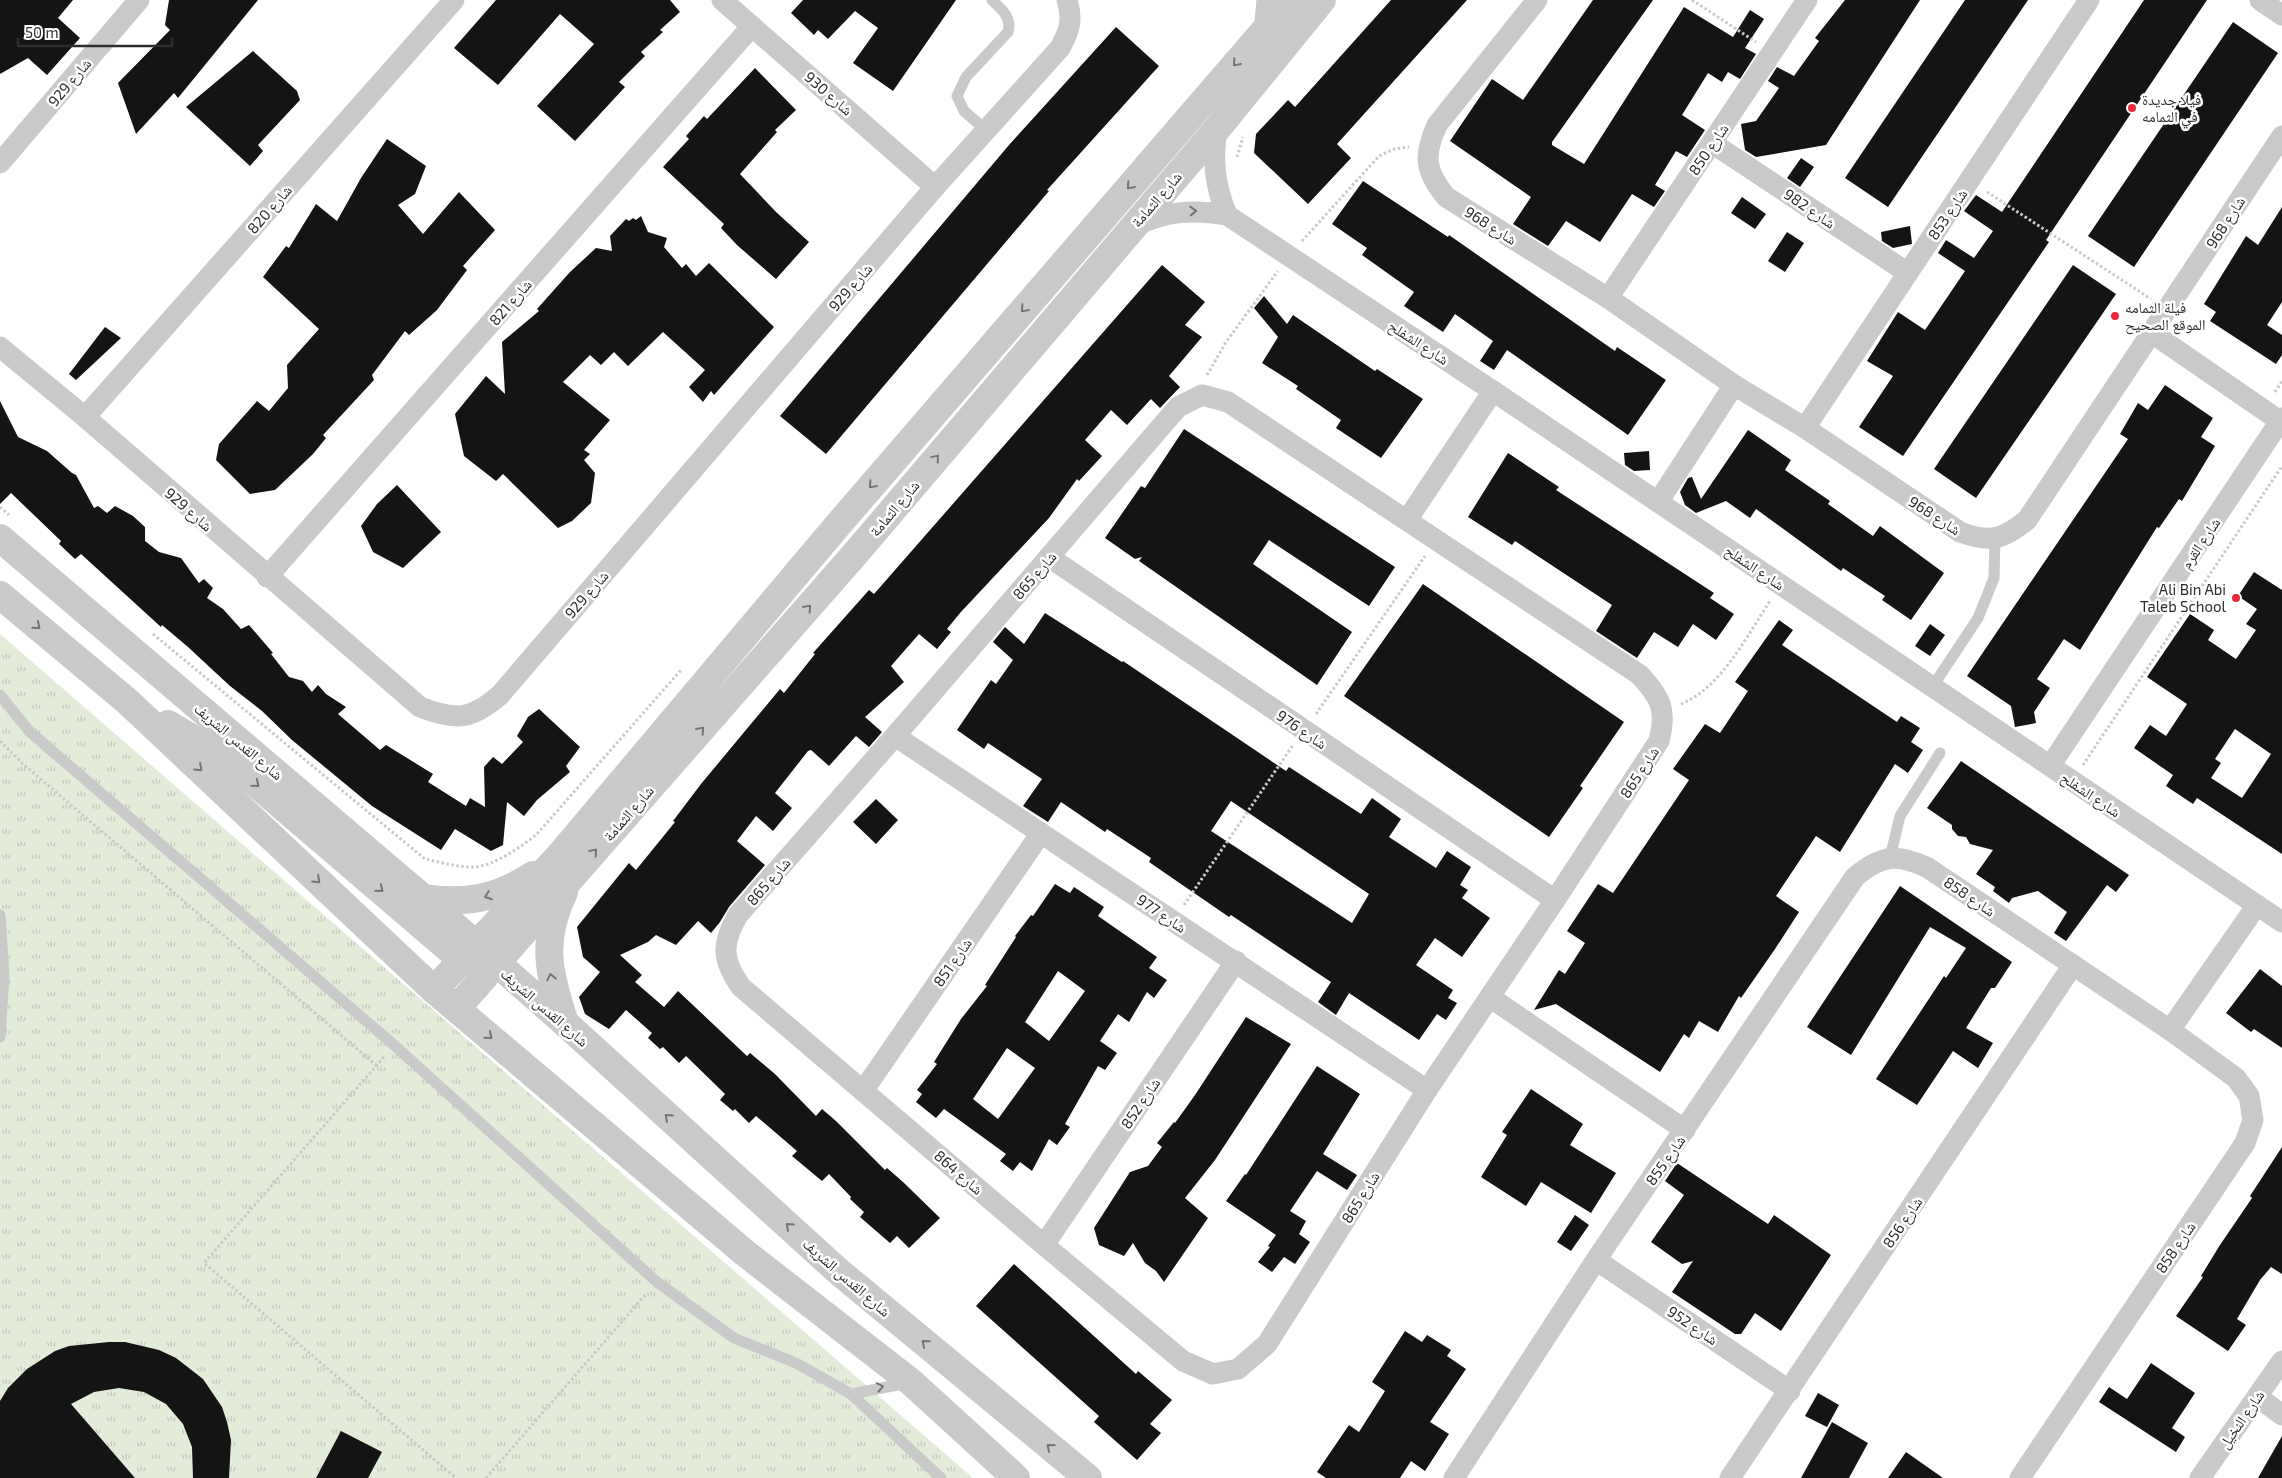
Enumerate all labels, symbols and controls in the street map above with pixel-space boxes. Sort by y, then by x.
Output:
scale bar [18,15,171,47]
text: 50 m [25,23,59,41]
street label: شارع 929 [44,54,96,111]
one-way arrow [1233,58,1242,67]
street label: شارع 930 [800,67,857,120]
place label: فيلا جديدة في الثمامه [2142,90,2201,129]
marker: فيلا جديدة في الثمامه [2126,102,2138,114]
street label: شارع 850 [1684,120,1733,179]
street label: شارع الثمامة [1127,167,1187,232]
street label: شارع 820 [243,181,297,238]
one-way arrow [1127,181,1136,190]
street label: شارع 982 [1780,184,1839,233]
street label: شارع 853 [1923,185,1972,244]
street label: شارع 968 [2202,193,2250,252]
street label: شارع 968 [1461,202,1521,250]
one-way arrow [1190,206,1198,216]
street label: شارع 929 [824,259,877,316]
street label: شارع 821 [485,275,537,330]
place label: فيلة الثمامه الموقع الصحيح [2125,298,2206,335]
one-way arrow [1021,304,1030,313]
marker: فيلة الثمامه الموقع الصحيح [2109,310,2121,322]
street label: شارع الشفلح [1384,316,1453,370]
one-way arrow [931,454,940,463]
street label: شارع الثمامة [865,476,924,541]
one-way arrow [869,480,878,489]
street label: شارع 929 [160,483,217,536]
street label: شارع 968 [1905,492,1964,540]
street label: شارع القرم [2176,514,2225,573]
street label: شارع الشفلح [1721,541,1788,595]
street label: شارع 865 [1008,547,1061,604]
street label: شارع 929 [560,566,613,623]
place label: Ali Bin Abi Taleb School [2140,580,2227,615]
marker: Ali Bin Abi Taleb School [2230,592,2242,604]
one-way arrow [802,604,811,613]
one-way arrow [32,621,41,630]
street label: شارع القدس الشريف [190,699,287,785]
street label: شارع 976 [1272,706,1331,754]
one-way arrow [695,727,704,736]
street label: شارع 865 [1616,743,1664,802]
one-way arrow [193,762,202,771]
street label: شارع الشفلح [2057,768,2124,822]
one-way arrow [250,778,259,787]
street label: شارع الثمامة [599,781,659,846]
one-way arrow [588,849,597,858]
street label: شارع 865 [742,853,795,910]
street label: شارع 858 [1940,872,1999,921]
one-way arrow [312,874,321,883]
one-way arrow [374,884,383,893]
one-way arrow [484,890,493,900]
street label: شارع 977 [1133,890,1190,938]
street label: شارع 851 [929,934,977,991]
street label: شارع القدس الشريف [496,964,593,1052]
one-way arrow [546,972,557,981]
one-way arrow [484,1030,493,1039]
street label: شارع 852 [1116,1074,1165,1133]
one-way arrow [665,1113,674,1122]
street label: شارع 855 [1641,1131,1690,1190]
street label: شارع 864 [930,1146,987,1200]
street label: شارع 865 [1337,1168,1385,1227]
street label: شارع 856 [1878,1193,1927,1252]
street label: شارع 858 [2151,1218,2200,1277]
one-way arrow [785,1223,794,1232]
street label: شارع القدس الشريف [798,1234,895,1322]
street label: شارع 952 [1663,1302,1722,1350]
one-way arrow [922,1340,931,1349]
one-way arrow [876,1383,885,1393]
street label: شارع النخيل [2214,1386,2269,1453]
one-way arrow [1047,1444,1056,1452]

